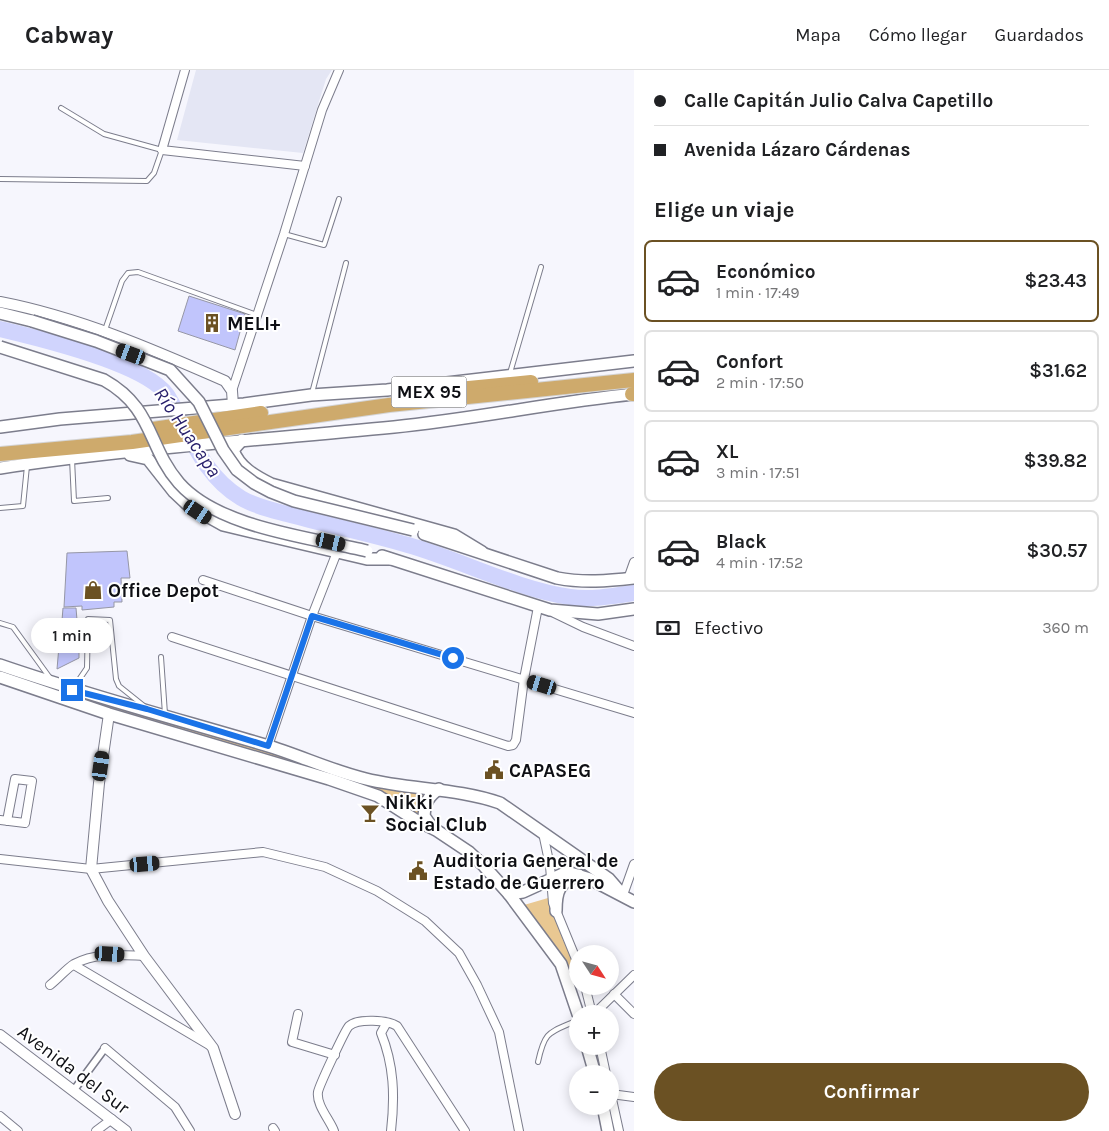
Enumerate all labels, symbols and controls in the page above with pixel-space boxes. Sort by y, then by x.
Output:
text: Cabway [25,21,113,49]
text: Mapa [795,24,841,46]
text: Cómo llegar [869,24,967,46]
text: Guardados [995,24,1084,46]
text: Calle Capitán Julio Calva Capetillo [684,90,993,112]
text: Avenida Lázaro Cárdenas [684,139,910,161]
text: Elige un viaje [654,197,794,223]
icon: car [656,259,701,304]
text: Económico [716,261,816,283]
text: $23.43 [1025,270,1087,292]
text: 1 min · 17:49 [716,283,800,302]
building icon: MELI+ [201,312,223,334]
place label: MELI+ [227,313,280,335]
car [114,342,147,366]
icon: car [656,349,701,394]
text: Confort [716,351,783,373]
text: $31.62 [1029,360,1087,382]
text: 2 min · 17:50 [716,373,804,392]
road number: MEX 95 [392,376,466,408]
water label: Río Huacapa [149,383,226,482]
icon: car [656,439,701,484]
text: XL [716,441,738,463]
text: $39.82 [1024,450,1087,472]
text: 3 min · 17:51 [716,463,800,482]
car [181,497,214,527]
icon: car [656,529,701,574]
car [314,531,347,553]
text: Black [716,531,767,553]
text: $30.57 [1027,540,1087,562]
text: 4 min · 17:52 [716,553,803,572]
shop icon: Office Depot [82,579,104,601]
place label: Office Depot [108,580,219,602]
icon: cash [654,614,682,642]
text: Efectivo [694,617,763,639]
callout: 1 min [31,618,113,652]
text: 360 m [1042,618,1089,637]
text: 1 min [52,626,92,645]
route start [442,647,464,669]
car [525,673,558,697]
route end [61,679,83,701]
car [91,750,110,782]
public building icon: CAPASEG [483,759,505,781]
place label: CAPASEG [509,760,591,782]
place label: Nikki Social Club [385,792,487,836]
bar icon: Nikki Social Club [359,802,381,824]
place label: Auditoria General de Estado de Guerrero [433,850,618,894]
car [129,855,160,873]
public building icon: Auditoria General de Estado de Guerrero [407,860,429,882]
north arrow [569,945,619,995]
map controls [569,945,619,1115]
car [94,946,125,962]
button: + [569,1005,619,1055]
street label: Avenida del Sur [13,1021,134,1119]
button: Confirmar [654,1063,1089,1121]
button: − [569,1065,619,1115]

